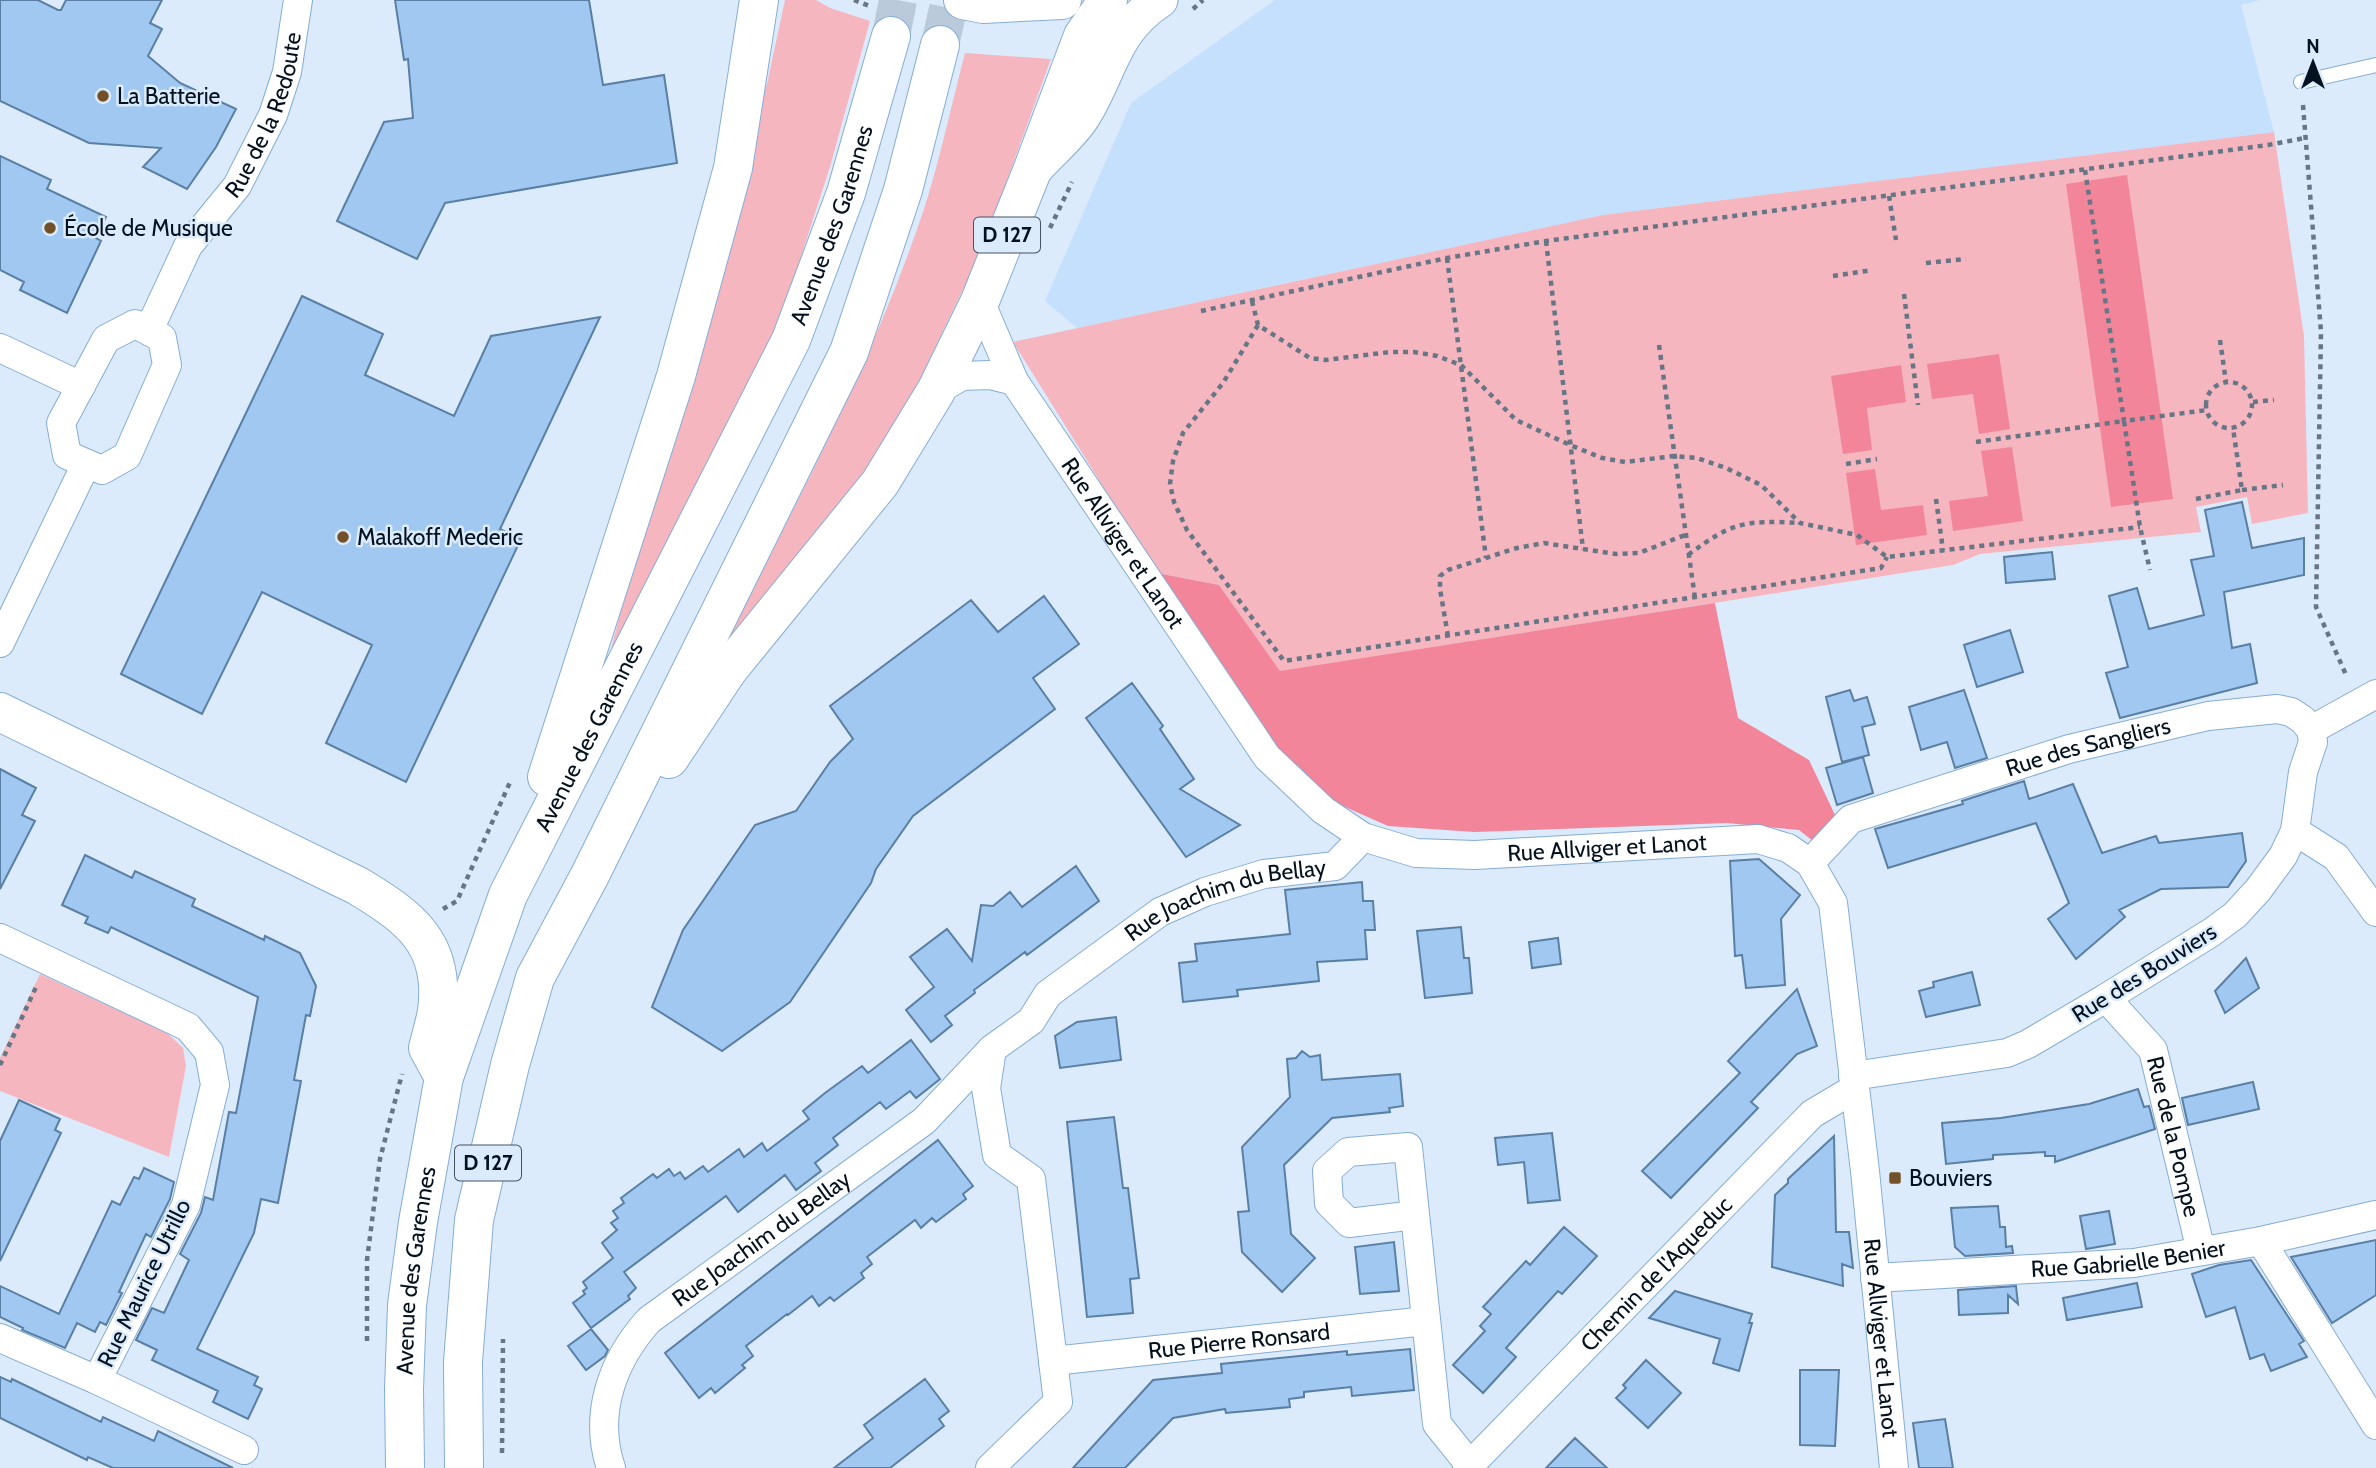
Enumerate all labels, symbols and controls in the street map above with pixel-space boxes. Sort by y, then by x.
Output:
north arrow [2278,28,2348,98]
street label: Rue de la Redoute [219,30,307,204]
text: N [2306,35,2320,58]
place label: La Batterie [117,82,221,110]
marker: La Batterie [95,88,111,104]
street label: Avenue des Garennes [784,122,879,329]
place label: École de Musique [64,213,233,242]
road number: D 127 [974,218,1040,252]
marker: École de Musique [42,220,58,236]
street label: Rue Allviger et Lanot [1056,452,1190,634]
place label: Malakoff Mederic [357,523,523,551]
marker: Malakoff Mederic [335,529,351,545]
street label: Avenue des Garennes [529,637,649,836]
street label: Rue des Sangliers [2002,711,2173,782]
street label: Rue Allviger et Lanot [1506,828,1708,867]
street label: Rue Joachim du Bellay [1119,853,1328,947]
street label: Rue des Bouviers [2067,917,2221,1029]
street label: Rue de la Pompe [2141,1053,2206,1220]
road number: D 127 [455,1146,521,1180]
street label: Avenue des Garennes [391,1164,442,1375]
place label: Bouviers [1909,1164,1992,1192]
street label: Rue Joachim du Bellay [667,1165,856,1313]
marker: Bouviers [1887,1170,1903,1186]
street label: Chemin de l'Aqueduc [1574,1191,1738,1357]
street label: Rue Maurice Utrillo [91,1194,197,1372]
street label: Rue Gabrielle Benier [2030,1233,2228,1283]
street label: Rue Allviger et Lanot [1858,1237,1905,1439]
street label: Rue Pierre Ronsard [1147,1317,1331,1365]

